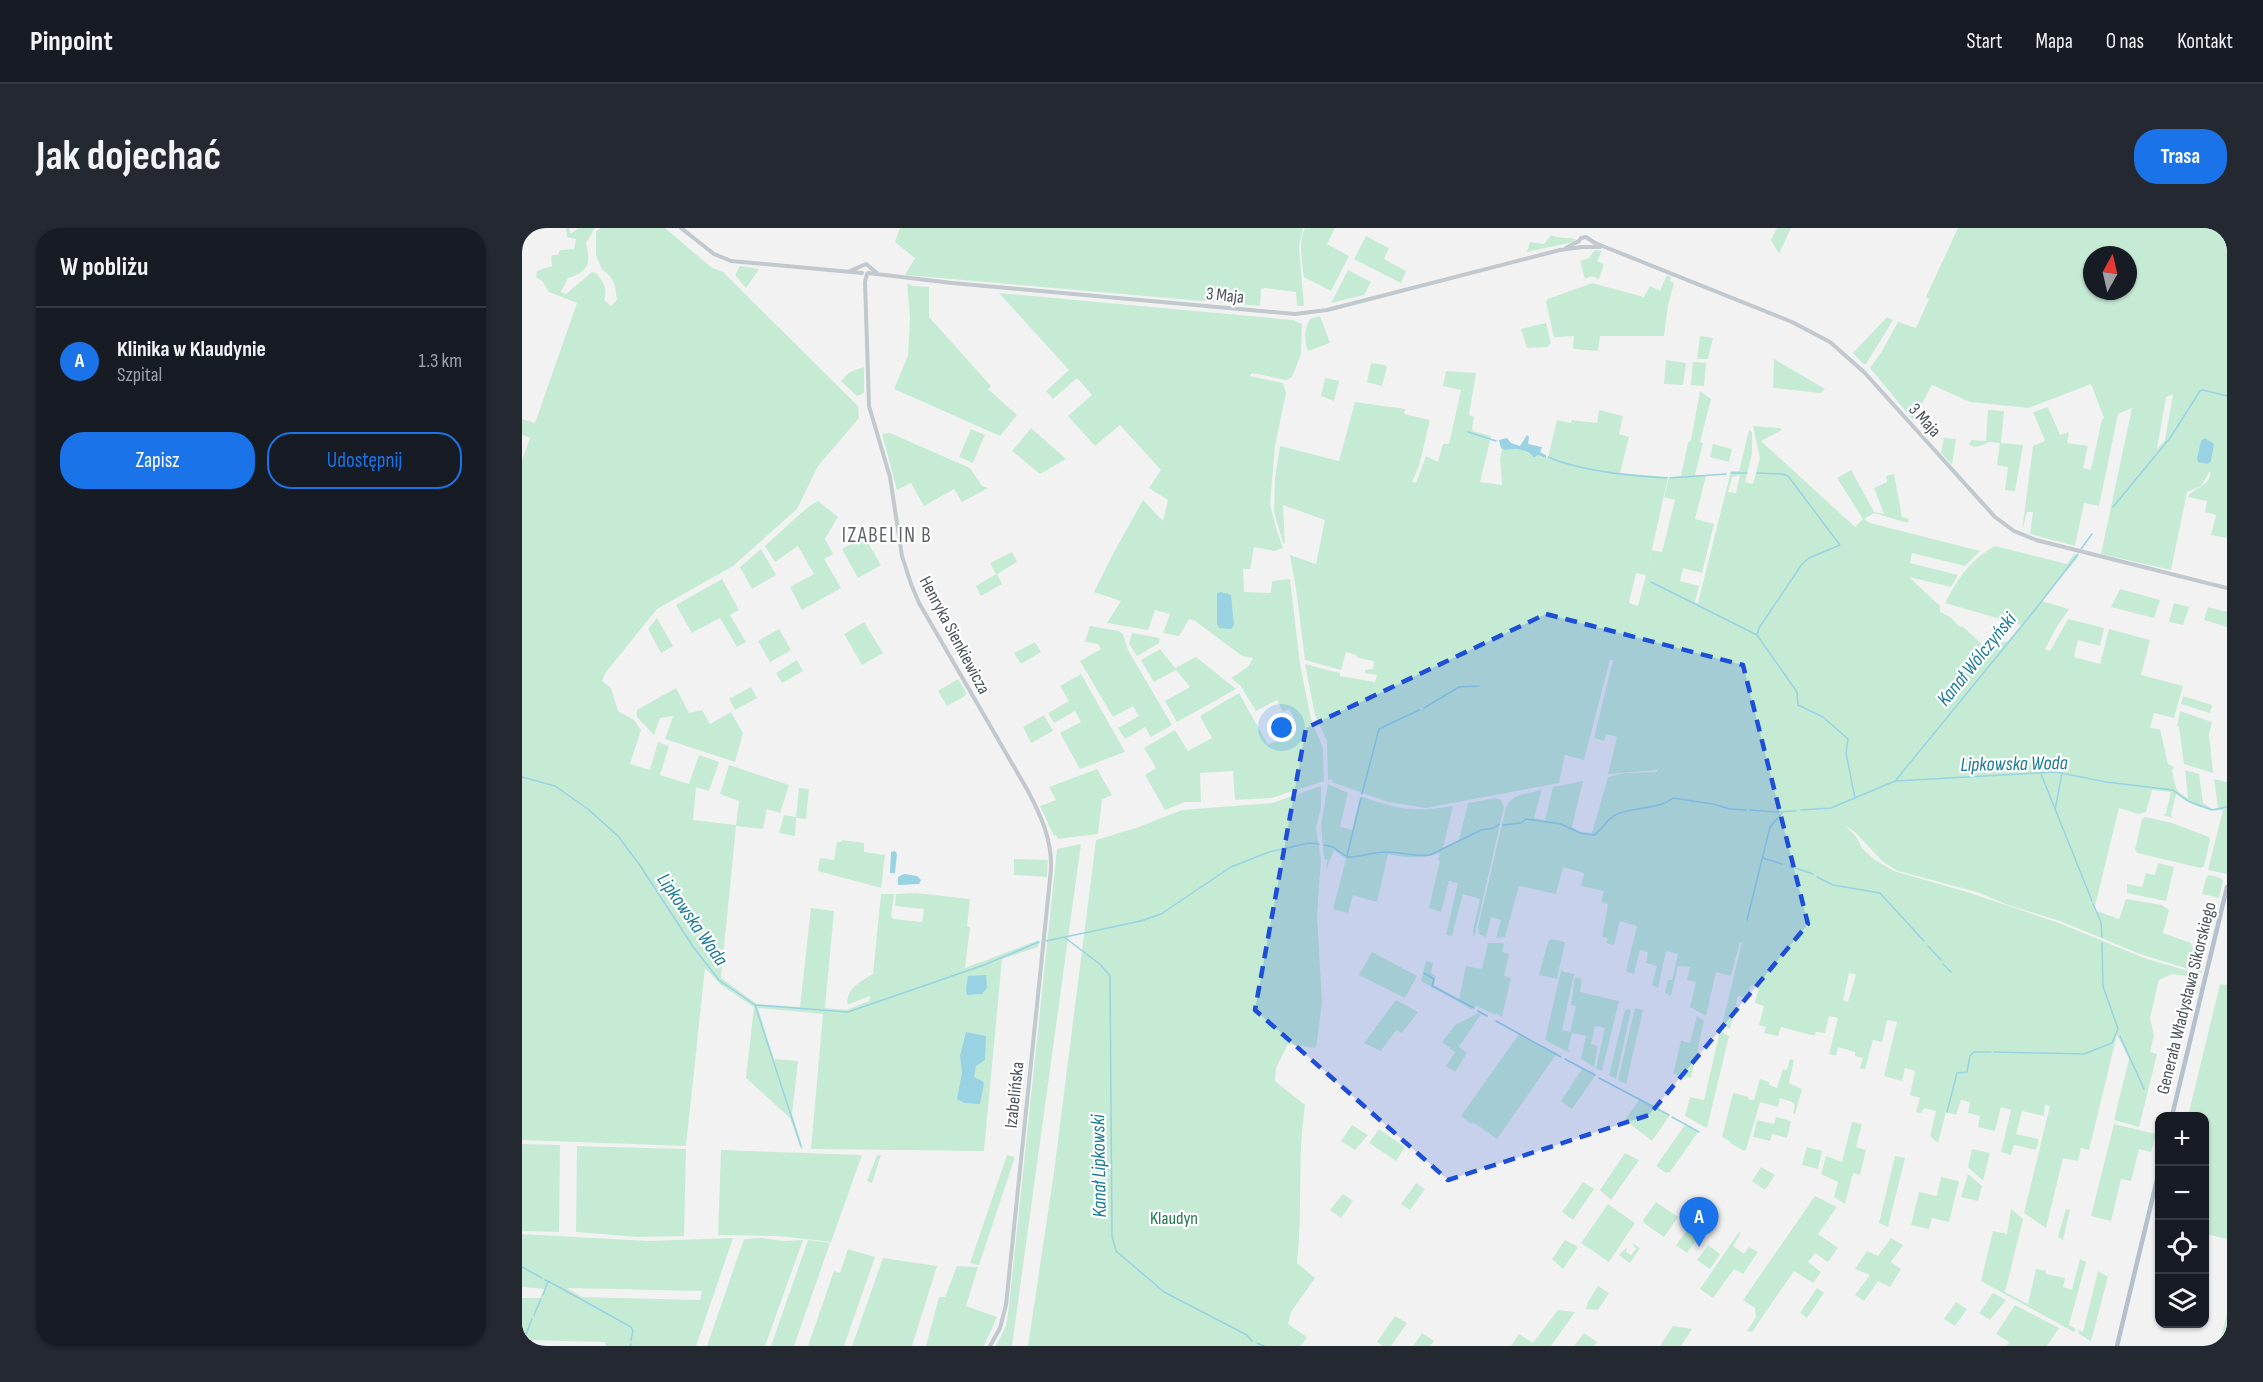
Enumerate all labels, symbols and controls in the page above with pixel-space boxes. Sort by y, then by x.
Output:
text: Pinpoint [30,25,113,58]
text: Start [1966,29,2003,54]
text: Mapa [2036,29,2073,54]
text: O nas [2106,29,2144,54]
text: Kontakt [2177,29,2233,54]
button: Trasa [2134,129,2227,184]
text: Jak dojechać [36,131,221,182]
north arrow [2083,246,2137,300]
text: W pobliżu [60,252,148,283]
street label: 3 Maja [1205,283,1245,308]
text: Klinika w Klaudynie [117,336,266,363]
text: A [75,349,84,373]
text: 1.3 km [419,349,462,373]
text: Szpital [117,363,162,387]
street label: 3 Maja [1904,399,1945,442]
button: Zapisz [60,432,255,489]
button: Udostępnij [267,432,462,489]
district label: IZABELIN B [842,523,932,548]
street label: Henryka Sienkiewicza [915,573,994,698]
water label: Kanał Wólczyński [1932,607,2022,711]
your location [1267,713,1296,742]
water label: Lipkowska Woda [1960,751,2068,777]
water label: Lipkowska Woda [652,869,733,970]
street label: Generała Władysława Sikorskiego [2152,900,2221,1096]
street label: Izabelińska [1001,1061,1028,1129]
map controls [2155,1112,2209,1328]
button: + [2155,1112,2209,1166]
water label: Kanał Lipkowski [1086,1113,1112,1218]
button: − [2155,1166,2209,1220]
pin: A [1680,1198,1718,1247]
park label: Klaudyn [1150,1208,1198,1229]
button: locate [2155,1220,2209,1274]
button: layers [2155,1274,2209,1328]

